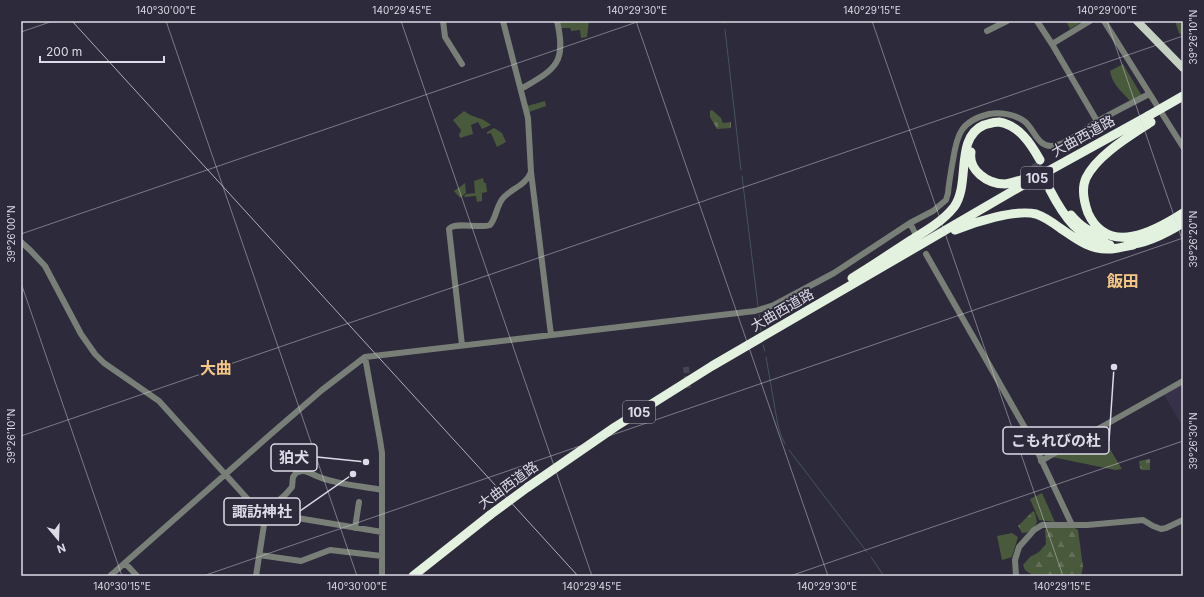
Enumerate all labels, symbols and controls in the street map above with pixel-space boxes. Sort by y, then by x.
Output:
text: 140°30'00"E [136,4,196,16]
text: 140°29'45"E [372,4,432,16]
text: 140°29'30"E [607,4,667,16]
text: 140°29'15"E [843,4,901,16]
text: 140°29'00"E [1077,4,1137,16]
text: 39°26'10"N [1187,10,1199,64]
scale bar [40,38,164,64]
text: 200 m [46,44,82,59]
street label: 大曲西道路 [1048,111,1117,160]
road number: 105 [1021,167,1053,189]
text: 39°26'00"N [5,205,17,263]
text: 39°26'20"N [1187,211,1199,267]
district label: 飯田 [1106,271,1139,291]
street label: 大曲西道路 [747,285,816,334]
district label: 大曲 [200,358,232,378]
road number: 105 [623,401,655,423]
text: 39°26'10"N [5,409,17,463]
text: 39°26'30"N [1187,413,1199,469]
callout: こもれびの杜 [1003,427,1109,454]
text: こもれびの杜 [1011,431,1101,450]
callout: 狛犬 [271,444,317,471]
text: 狛犬 [279,448,309,467]
street label: 大曲西道路 [474,457,541,512]
callout: 諏訪神社 [224,498,300,525]
text: 諏訪神社 [232,502,292,521]
north arrow [38,519,78,559]
text: N [55,540,68,556]
text: 140°30'15"E [93,580,151,592]
text: 140°30'00"E [327,580,387,592]
text: 140°29'45"E [562,580,622,592]
text: 140°29'30"E [797,580,857,592]
text: 140°29'15"E [1033,580,1091,592]

